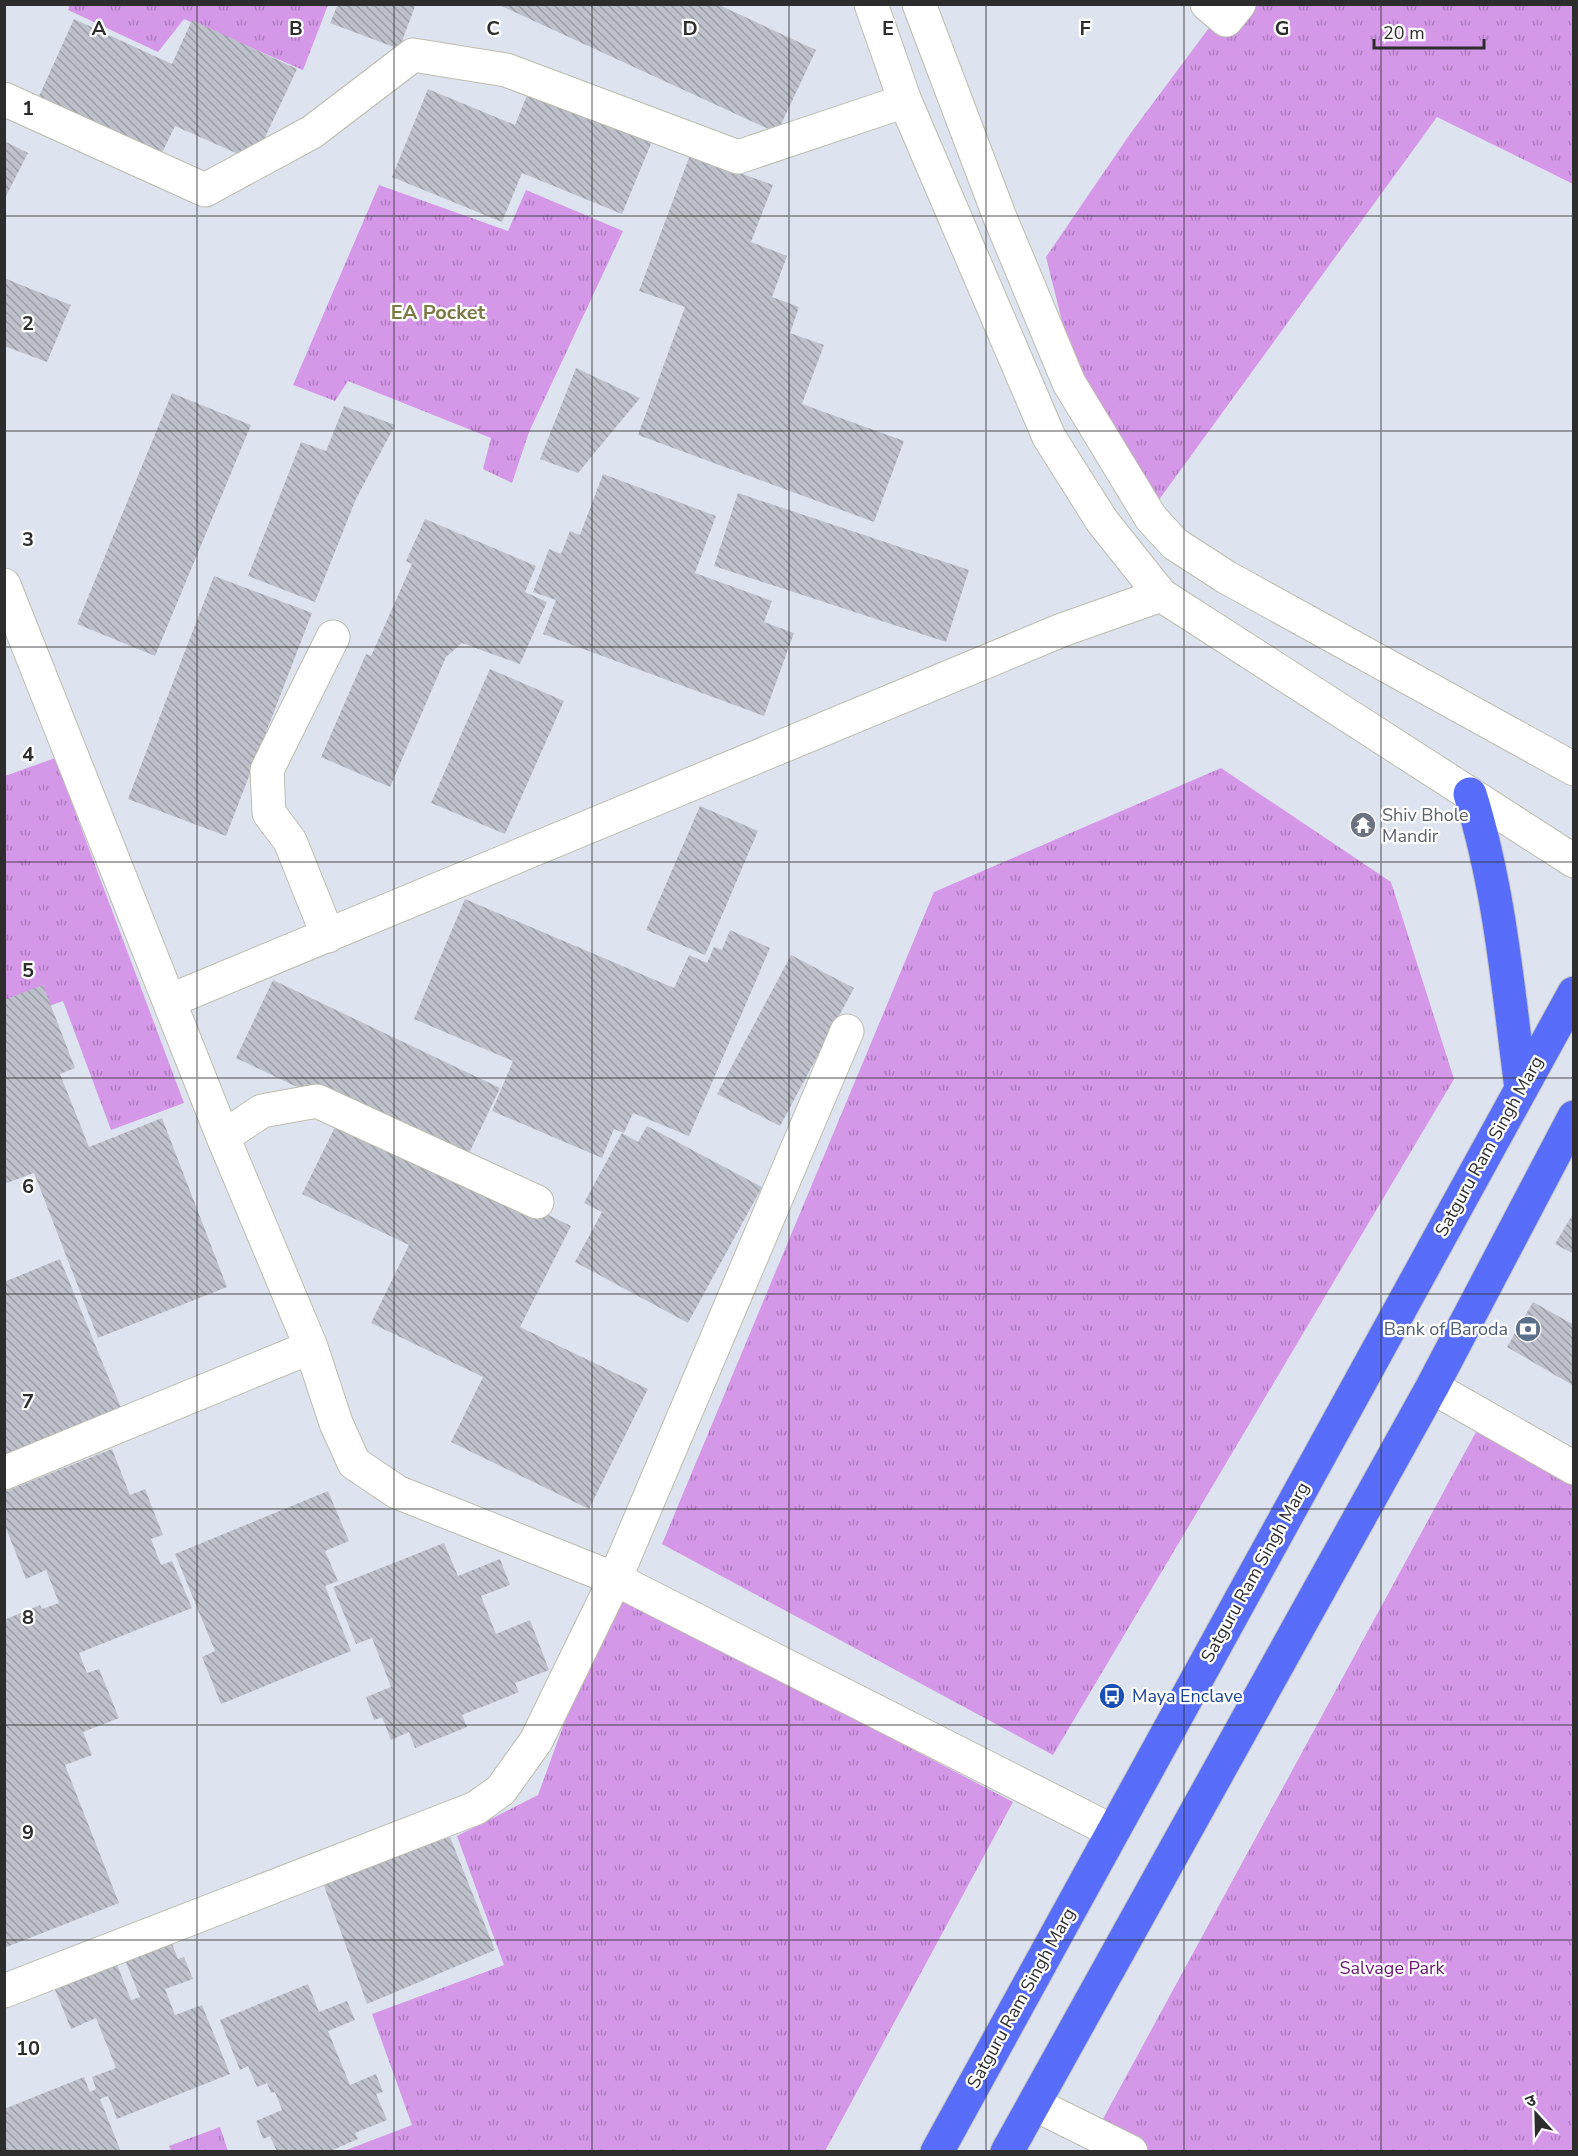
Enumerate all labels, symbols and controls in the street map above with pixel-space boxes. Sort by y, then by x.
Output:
scale bar [1374,12,1484,50]
text: A [92,15,107,42]
text: B [289,15,303,42]
text: C [486,15,500,42]
text: D [682,15,698,42]
text: E [882,15,894,42]
text: F [1079,15,1091,42]
text: G [1275,15,1289,42]
text: 20 m [1383,21,1425,45]
text: 1 [22,95,34,122]
district label: EA Pocket [391,299,486,326]
text: 2 [22,310,34,337]
text: 3 [22,526,34,553]
text: 4 [22,741,34,768]
place label: Shiv Bhole Mandir [1382,803,1469,848]
temple icon: Shiv Bhole Mandir [1348,810,1378,840]
text: 5 [22,957,34,984]
street label: Satguru Ram Singh Marg [1429,1051,1549,1241]
text: 6 [22,1173,34,1200]
bank icon: Bank of Baroda [1513,1314,1543,1344]
place label: Bank of Baroda [1384,1317,1508,1341]
text: 7 [22,1388,34,1415]
street label: Satguru Ram Singh Marg [1195,1477,1315,1667]
text: 8 [22,1604,34,1631]
bus stop icon: Maya Enclave [1097,1681,1127,1711]
place label: Maya Enclave [1132,1684,1243,1708]
text: 9 [22,1819,34,1846]
street label: Satguru Ram Singh Marg [961,1903,1081,2093]
park label: Salvage Park [1339,1956,1446,1980]
text: 10 [16,2035,40,2062]
north arrow [1506,2084,1566,2144]
text: उ [1522,2089,1540,2113]

